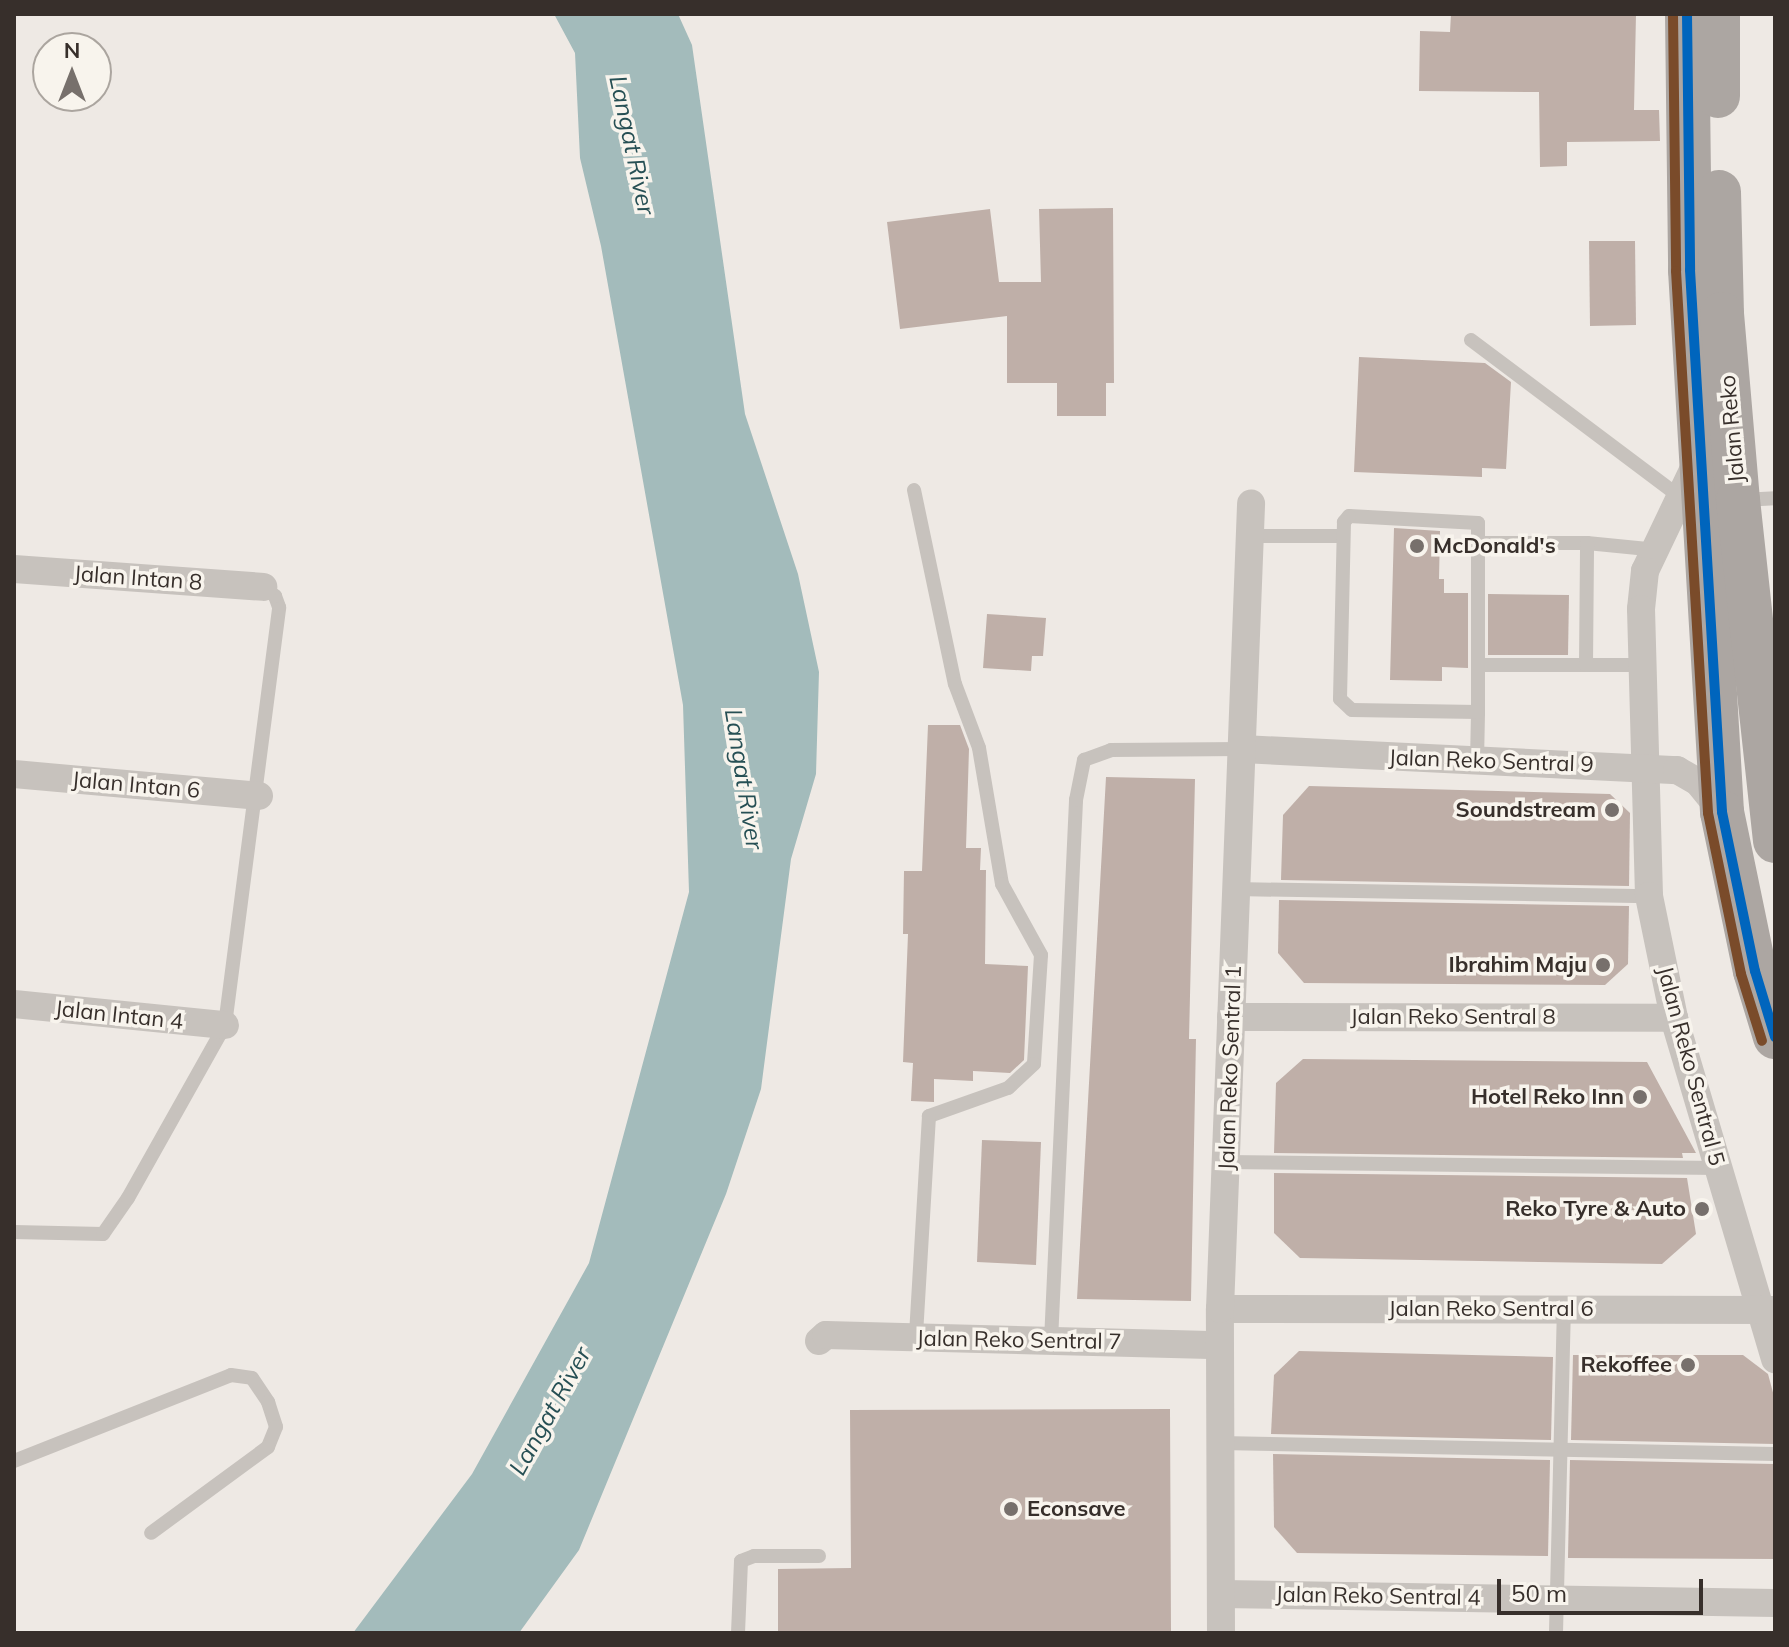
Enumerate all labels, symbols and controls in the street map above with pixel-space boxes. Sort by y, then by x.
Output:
north arrow [32,32,112,112]
text: N [64,36,80,64]
water label: Langat River [603,73,661,217]
street label: Jalan Reko [1714,374,1750,484]
place label: McDonald's [1433,533,1556,559]
marker: McDonald's [1408,537,1426,555]
street label: Jalan Intan 8 [73,560,203,596]
water label: Langat River [719,707,769,851]
street label: Jalan Reko Sentral 9 [1388,744,1594,778]
street label: Jalan Intan 6 [71,766,201,804]
place label: Soundstream [1456,797,1596,823]
marker: Soundstream [1603,801,1621,819]
place label: Ibrahim Maju [1448,952,1587,978]
marker: Ibrahim Maju [1594,956,1612,974]
street label: Jalan Reko Sentral 5 [1652,963,1730,1169]
street label: Jalan Reko Sentral 1 [1213,965,1247,1171]
street label: Jalan Intan 4 [54,995,184,1035]
street label: Jalan Reko Sentral 8 [1350,1004,1556,1030]
place label: Hotel Reko Inn [1471,1084,1624,1110]
marker: Hotel Reko Inn [1631,1088,1649,1106]
place label: Reko Tyre & Auto [1505,1196,1686,1222]
marker: Reko Tyre & Auto [1693,1200,1711,1218]
street label: Jalan Reko Sentral 6 [1388,1296,1594,1322]
street label: Jalan Reko Sentral 7 [916,1325,1122,1355]
water label: Langat River [503,1342,597,1480]
place label: Rekoffee [1580,1352,1672,1378]
marker: Rekoffee [1679,1356,1697,1374]
place label: Econsave [1027,1496,1126,1522]
marker: Econsave [1002,1500,1020,1518]
scale bar [1501,1563,1707,1613]
text: 50 m [1511,1578,1567,1608]
street label: Jalan Reko Sentral 4 [1275,1581,1481,1611]

